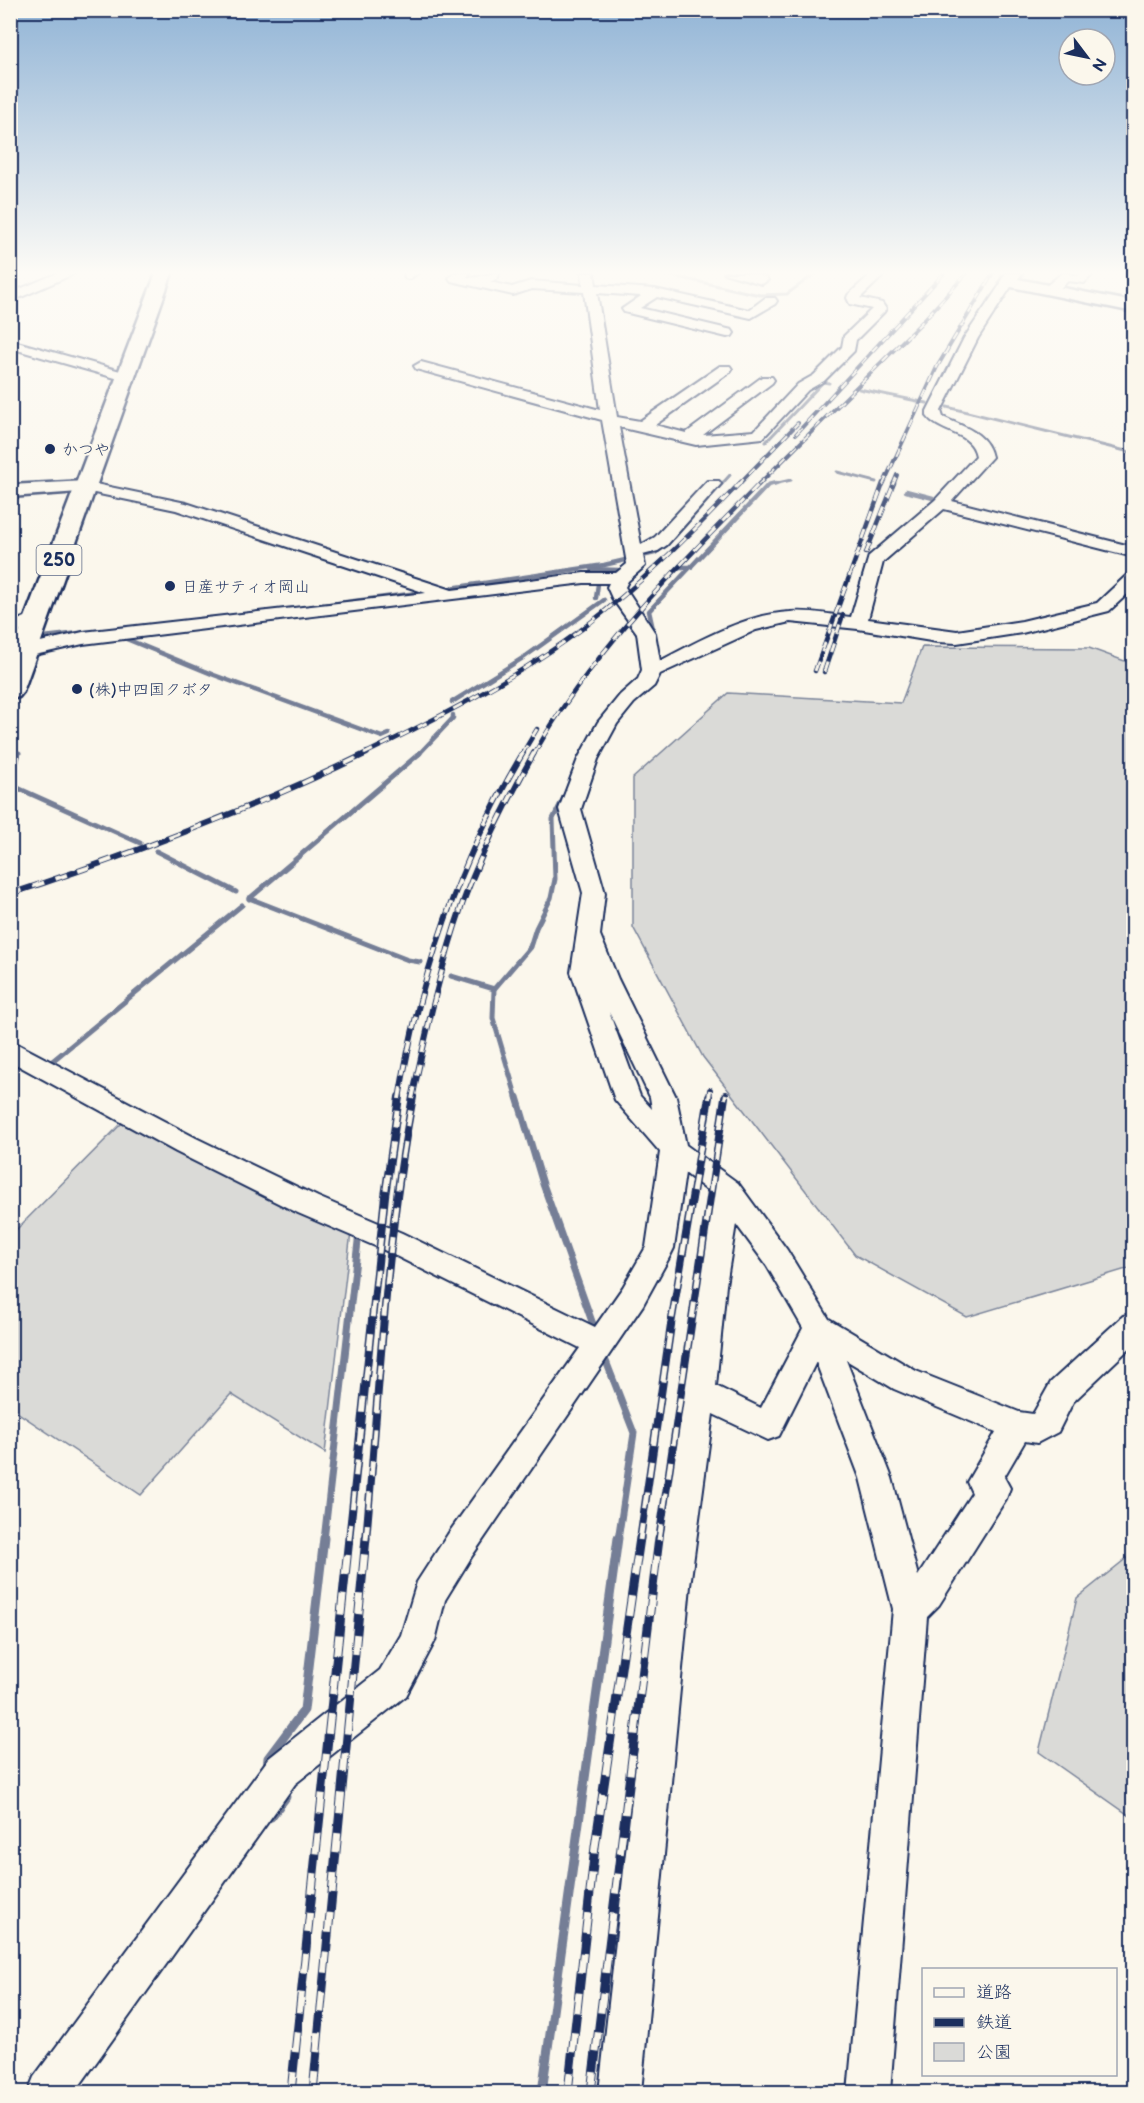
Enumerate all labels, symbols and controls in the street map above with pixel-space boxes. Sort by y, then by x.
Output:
north arrow [1057,27,1117,87]
text: N [1087,54,1110,74]
place label: かつや [62,441,110,460]
marker: かつや [43,442,57,456]
road number: 250 [36,545,82,575]
place label: 日産サティオ岡山 [182,578,310,597]
marker: 日産サティオ岡山 [163,579,177,593]
place label: (株)中四国クボタ [89,681,213,700]
marker: (株)中四国クボタ [70,682,84,696]
legend [922,1968,1117,2076]
text: 道路 [976,1982,1012,2003]
text: 鉄道 [976,2012,1012,2033]
text: 公園 [976,2042,1012,2063]

